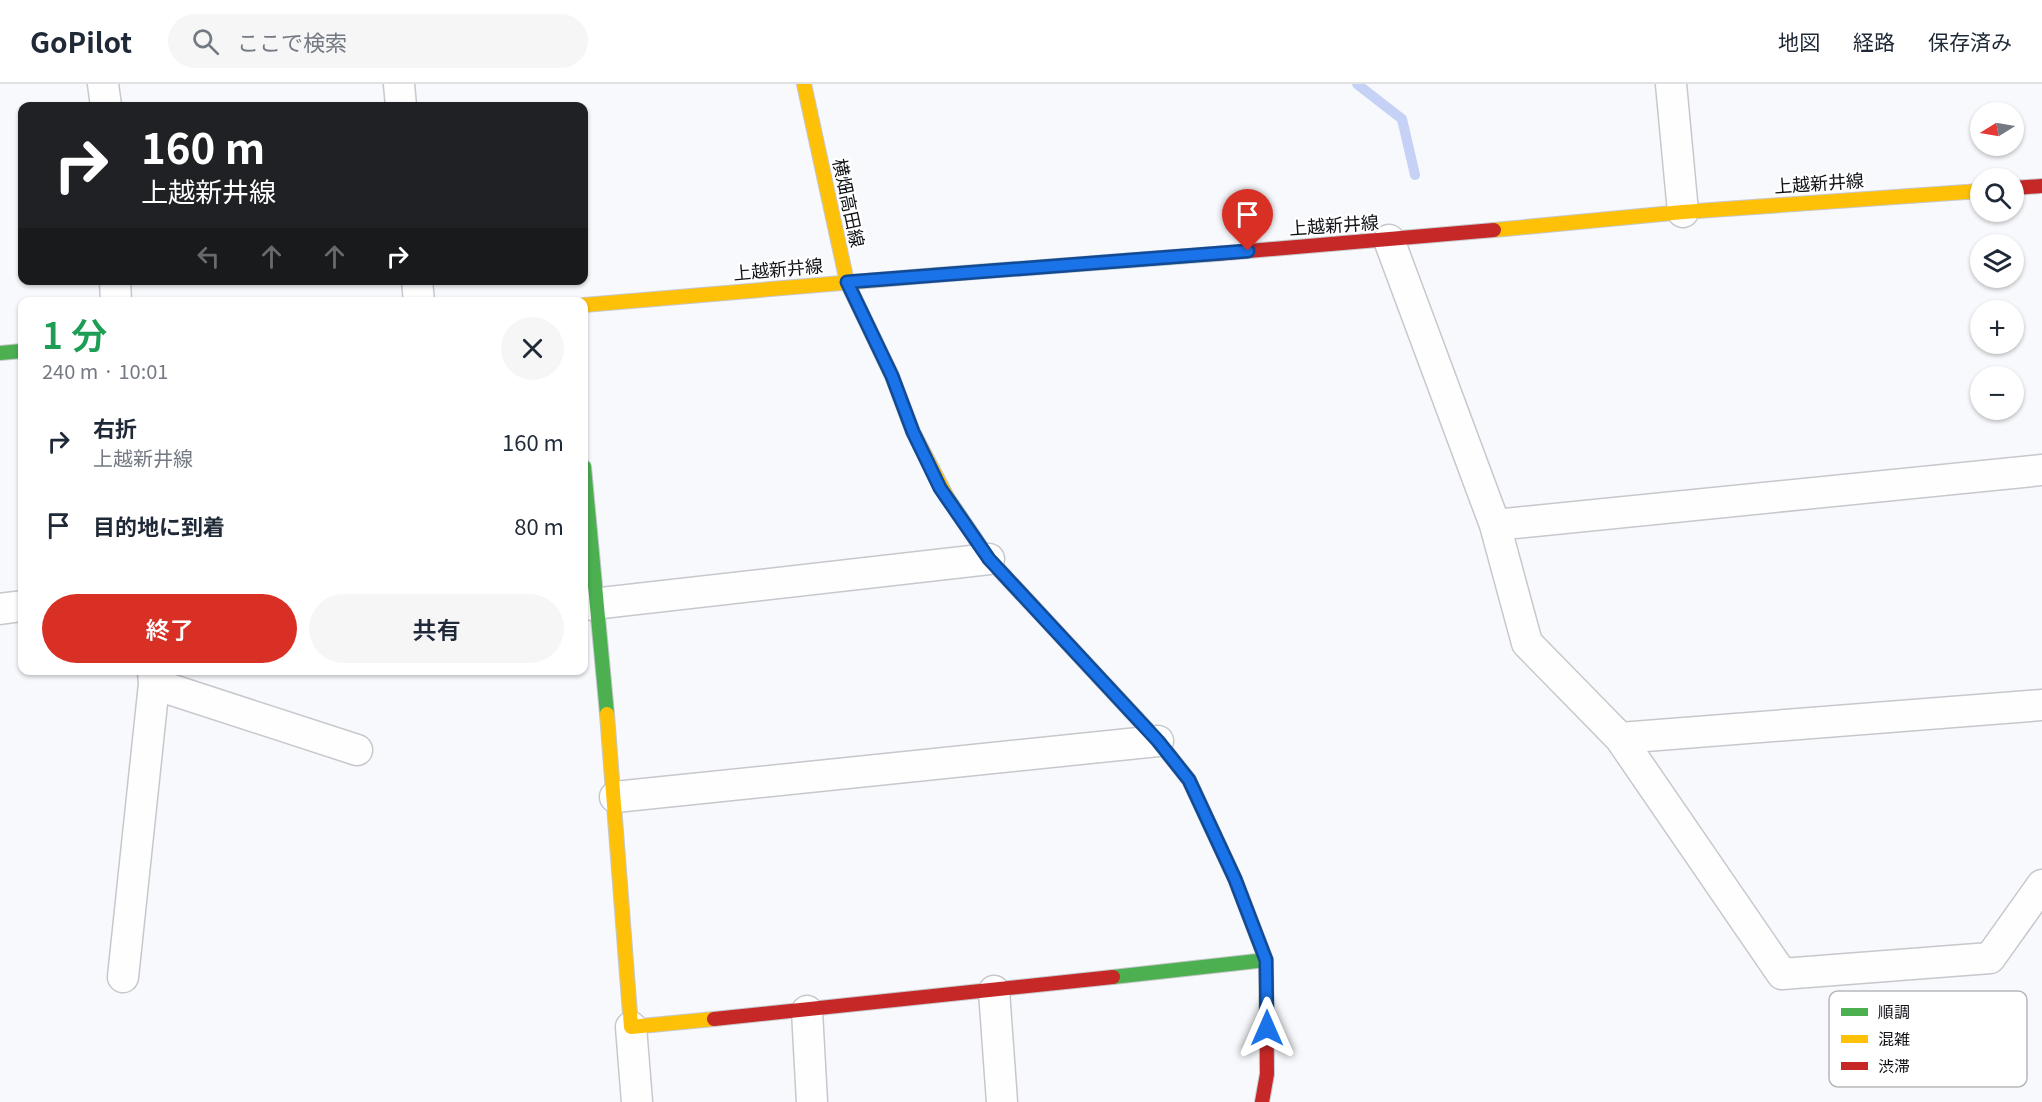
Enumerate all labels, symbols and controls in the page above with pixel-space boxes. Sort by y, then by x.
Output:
search box [168,14,588,68]
text: GoPilot [30,21,132,61]
icon: search [189,25,222,58]
text: ここで検索 [237,25,347,57]
text: 地図 [1778,26,1820,56]
text: 経路 [1853,26,1895,56]
text: 保存済み [1928,26,2012,56]
north arrow [1970,102,2024,156]
map controls [1970,102,2024,420]
text: 160 m [141,115,265,176]
icon: right [42,126,120,204]
street label: 横畑高田線 [828,156,872,249]
street label: 上越新井線 [1773,166,1865,198]
button: search [1970,168,2024,222]
text: 上越新井線 [141,171,276,210]
pin [1222,189,1273,251]
icon: arrive [1231,198,1264,231]
street label: 上越新井線 [1288,208,1380,240]
button: layers [1970,234,2024,288]
icon: left [192,240,225,273]
icon: ahead [255,240,288,273]
icon: ahead [318,240,351,273]
icon: right [381,240,414,273]
street label: 上越新井線 [732,251,824,285]
button: + [1970,300,2024,354]
text: 1 分 [42,307,107,359]
button: close [501,317,564,380]
text: 240 m · 10:01 [42,356,168,385]
button: − [1970,366,2024,420]
text: 右折 [93,411,137,443]
icon: right [42,425,75,458]
text: 160 m [502,425,564,457]
text: 上越新井線 [93,443,193,472]
icon: arrive [42,509,75,542]
text: 目的地に到着 [93,509,225,541]
text: 80 m [514,509,564,541]
button: 終了 [42,594,297,663]
button: 共有 [309,594,564,663]
legend [1829,991,2027,1087]
position arrow [1235,996,1299,1060]
text: 順調 [1878,999,1910,1023]
text: 混雑 [1878,1026,1910,1050]
text: 渋滞 [1878,1053,1910,1077]

